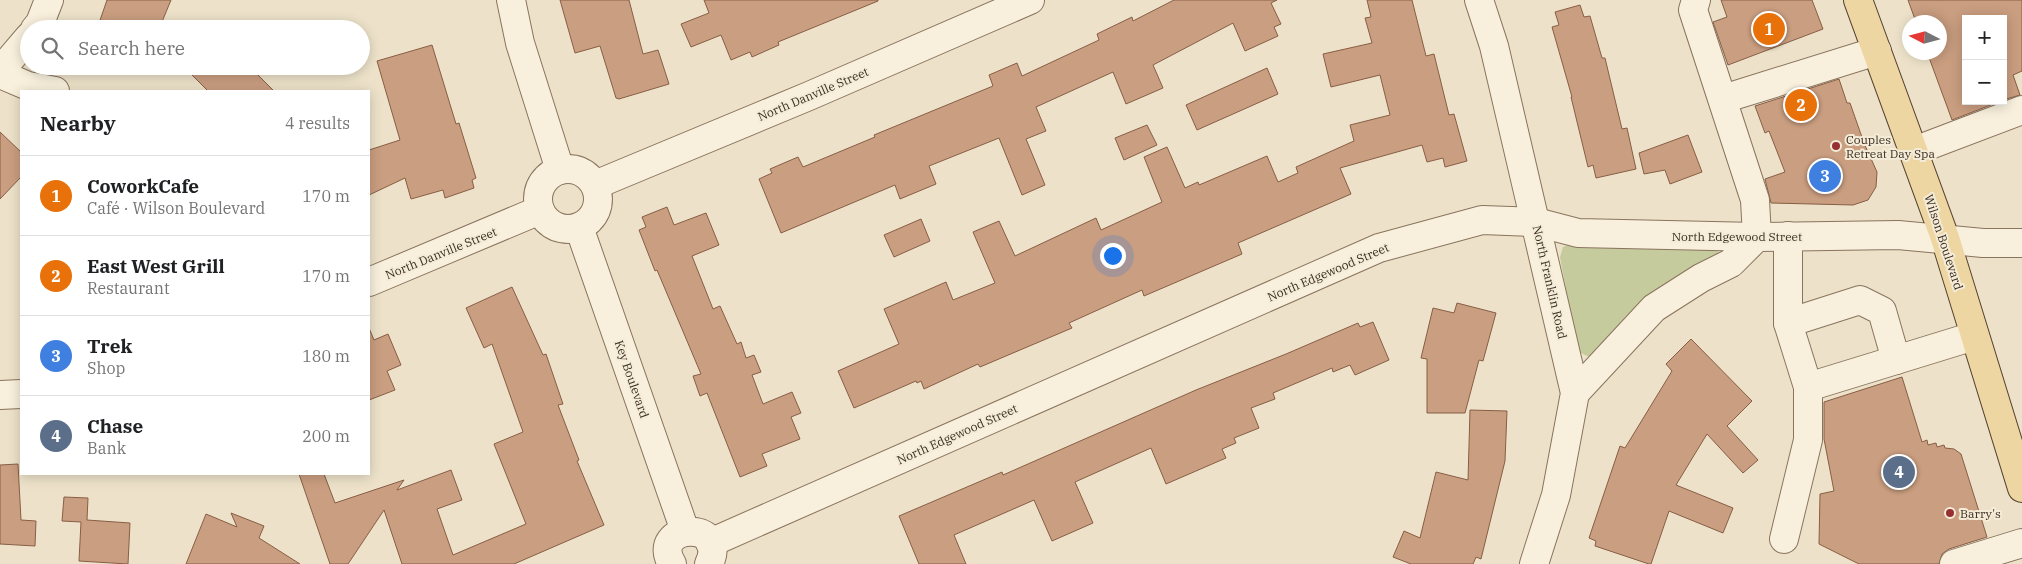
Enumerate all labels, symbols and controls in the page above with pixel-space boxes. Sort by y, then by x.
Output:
pin: 1 [1753,10,1785,48]
north arrow [1902,15,1947,60]
map controls [1962,15,2007,105]
button: + [1962,15,2007,60]
search box [20,20,370,75]
icon: search [38,34,66,62]
text: Search here [78,36,185,60]
button: − [1962,60,2007,105]
street label: North Danville Street [755,64,871,124]
pin: 2 [1785,86,1817,124]
text: Nearby [40,109,116,137]
text: 4 results [285,113,350,133]
place label: Couples Retreat Day Spa [1846,132,1935,161]
marker: Couples Retreat Day Spa [1830,140,1842,152]
pin: 3 [1809,157,1841,195]
text: CoworkCafe [87,174,199,198]
text: 1 [51,186,61,206]
text: 170 m [302,186,350,206]
street label: Wilson Boulevard [1921,192,1967,292]
text: Café · Wilson Boulevard [87,198,265,218]
street label: North Danville Street [383,224,499,282]
street label: North Franklin Road [1530,224,1570,340]
street label: North Edgewood Street [1672,229,1802,244]
street label: North Edgewood Street [1265,240,1391,304]
your location [1100,243,1126,269]
text: East West Grill [87,254,225,278]
text: 2 [51,266,61,286]
text: 170 m [302,266,350,286]
text: Restaurant [87,278,170,298]
text: Trek [87,334,132,358]
street label: Key Boulevard [612,338,652,420]
text: 3 [51,346,61,366]
text: 180 m [302,346,350,366]
text: Shop [87,358,125,378]
street label: North Edgewood Street [894,401,1020,467]
text: Chase [87,414,143,438]
text: 4 [51,426,61,446]
text: 200 m [302,426,350,446]
text: Bank [87,438,126,458]
pin: 4 [1883,453,1915,491]
place label: Barry's [1960,506,2001,521]
marker: Barry's [1944,507,1956,519]

